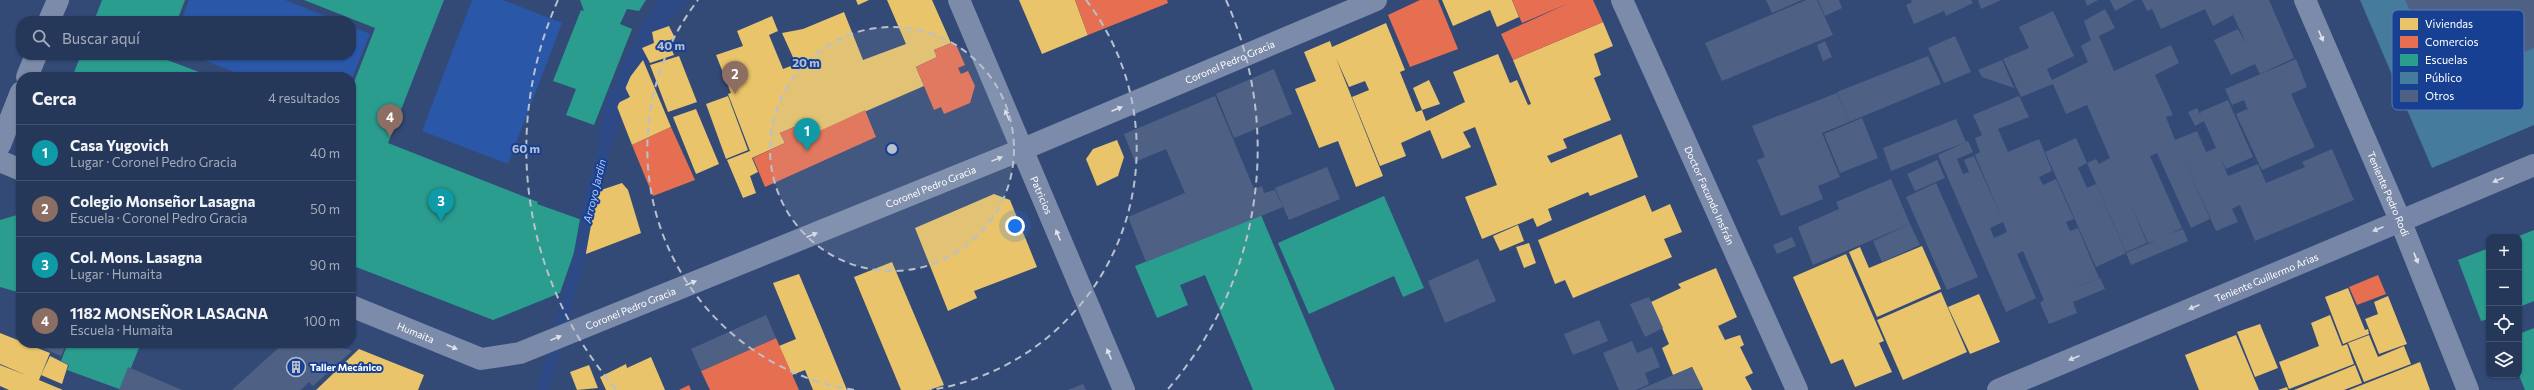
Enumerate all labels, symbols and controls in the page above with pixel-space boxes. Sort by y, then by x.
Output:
legend [2392,10,2524,110]
search box [16,16,356,60]
text: Viviendas [2425,17,2473,30]
icon: search [30,27,52,49]
text: Buscar aquí [62,29,140,47]
one-way arrow [2318,30,2324,42]
text: Comercios [2425,35,2478,48]
text: 40 m [657,38,685,52]
street label: Coronel Pedro Gracia [1183,38,1276,86]
text: Escuelas [2425,53,2467,66]
text: 20 m [792,55,820,69]
pin: 2 [722,61,748,94]
text: Público [2425,71,2463,84]
text: Cerca [32,88,77,109]
text: Otros [2425,89,2454,102]
text: 4 resultados [268,90,340,106]
pin: 4 [377,104,403,137]
one-way arrow [1112,106,1123,112]
one-way arrow [1003,109,1010,121]
pin: 1 [794,118,820,151]
text: Casa Yugovich [70,136,169,154]
text: 60 m [512,141,540,155]
centre of rings [885,142,899,156]
street label: Doctor Facundo Insfrán [1682,144,1737,246]
text: 1 [42,145,48,161]
text: 40 m [310,145,340,161]
street label: Teniente Pedro Rodi [2365,150,2412,238]
text: Lugar · Coronel Pedro Gracia [70,154,237,170]
one-way arrow [992,156,1004,162]
water label: Arroyo Jardin [580,158,609,225]
street label: Coronel Pedro Gracia [884,163,978,210]
street label: Patricios [1028,174,1055,216]
one-way arrow [2491,177,2503,183]
pin: 3 [428,188,454,221]
text: Colegio Monseñor Lasagna [70,192,255,210]
text: 2 [41,201,49,217]
text: 50 m [310,201,340,217]
text: Escuela · Coronel Pedro Gracia [70,210,247,226]
your location [1005,216,1025,236]
one-way arrow [2371,227,2383,233]
one-way arrow [1054,228,1060,240]
one-way arrow [806,231,818,237]
map controls [2486,234,2522,378]
button: + [2486,234,2522,270]
text: Col. Mons. Lasagna [70,248,202,266]
street label: Teniente Guillermo Arias [2213,250,2320,304]
one-way arrow [2413,253,2419,265]
text: 3 [41,257,49,273]
text: 90 m [310,257,340,273]
text: Lugar · Humaita [70,266,162,282]
button: − [2486,270,2522,306]
one-way arrow [686,280,698,286]
street label: Coronel Pedro Gracia [584,285,677,332]
text: 1182 MONSEÑOR LASAGNA [70,304,268,322]
one-way arrow [2187,305,2199,311]
button: locate [2486,306,2522,342]
text: 4 [41,313,49,329]
text: 100 m [304,313,340,329]
street label: Humaita [396,320,436,345]
text: Escuela · Humaita [70,322,173,338]
one-way arrow [550,335,562,341]
button: layers [2486,342,2522,378]
one-way arrow [446,345,458,351]
one-way arrow [1105,348,1111,360]
one-way arrow [2068,355,2079,361]
building icon: Taller Mecánico [285,356,307,378]
place label: Taller Mecánico [310,361,382,373]

